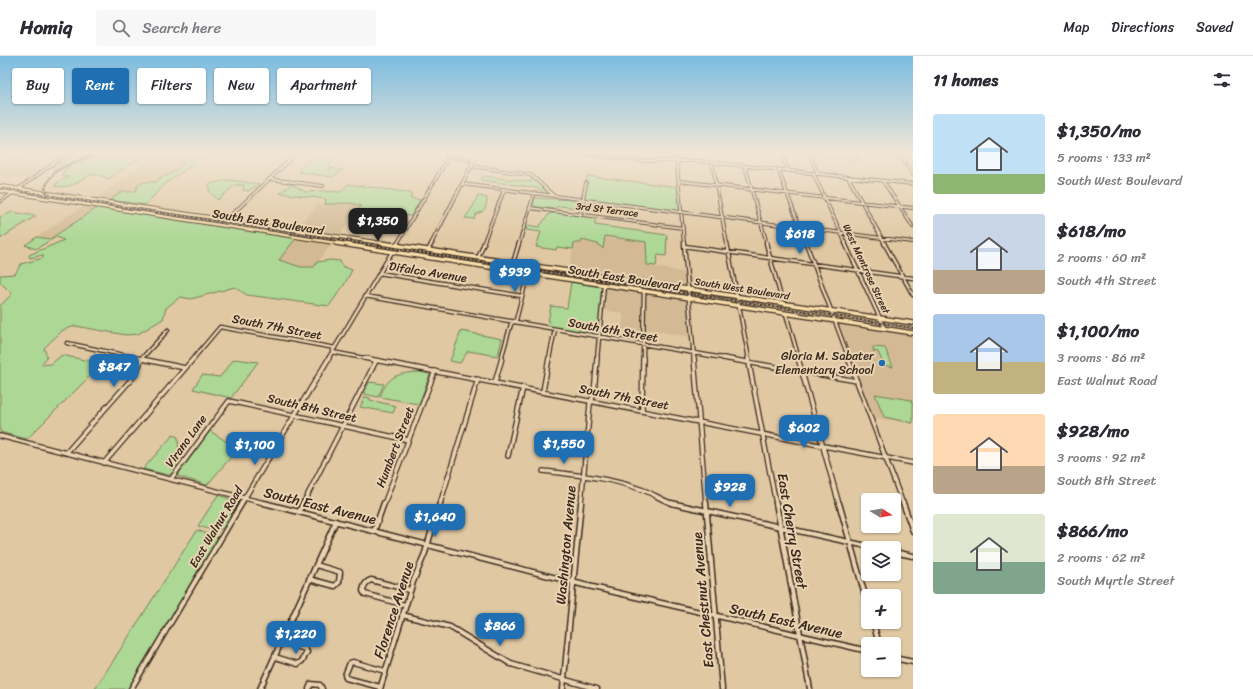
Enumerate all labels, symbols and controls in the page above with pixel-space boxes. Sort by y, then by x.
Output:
search box [96,10,376,46]
text: Homiq [20,11,72,44]
text: Search here [142,15,221,41]
text: Map [1063,15,1089,40]
text: Directions [1111,15,1174,40]
text: Saved [1196,15,1233,40]
icon: search [110,17,132,39]
text: 11 homes [933,65,998,95]
chip: Buy [12,68,64,104]
chip: Rent [72,68,129,104]
chip: Filters [137,68,206,104]
chip: New [214,68,269,104]
chip: Apartment [277,68,371,104]
icon: filters [1211,69,1233,91]
text: $1,350/mo [1057,116,1141,146]
icon: home [965,130,1013,178]
text: 5 rooms · 133 m² [1057,146,1151,169]
text: South West Boulevard [1057,169,1182,192]
street label: 3rd St Terrace [575,197,640,223]
street label: South East Boulevard [211,202,326,242]
pin: $1,350 [345,208,411,242]
text: $1,350 [357,209,399,232]
text: $618/mo [1057,216,1126,246]
pin: $618 [776,221,824,255]
street label: West Montrose Street [837,221,895,318]
text: $618 [785,222,815,245]
icon: home [965,230,1013,278]
text: 2 rooms · 60 m² [1057,246,1146,269]
street label: Difalco Avenue [387,255,469,289]
street label: South East Boulevard [567,258,682,298]
pin: $939 [491,259,539,293]
text: $939 [499,260,531,283]
text: South 4th Street [1057,269,1156,292]
street label: South West Boulevard [693,273,792,306]
street label: South 7th Street [230,308,324,346]
street label: South 6th Street [566,311,660,349]
text: $1,100/mo [1057,316,1139,346]
icon: home [965,330,1013,378]
place label: Gloria M. Sabater Elementary School [775,345,875,381]
text: 3 rooms · 86 m² [1057,346,1145,369]
pin: $847 [90,354,138,388]
text: $847 [98,355,130,378]
marker: Gloria M. Sabater Elementary School [877,358,887,368]
text: East Walnut Road [1057,369,1157,392]
street label: South 7th Street [577,378,671,416]
street label: South 8th Street [265,387,359,429]
street label: Humbert Street [369,403,421,491]
street label: Virano Lane [159,410,213,472]
pin: $602 [780,415,828,449]
text: $602 [788,416,820,439]
text: $928/mo [1057,416,1129,446]
icon: home [965,430,1013,478]
pin: $1,550 [531,431,597,465]
pin: $1,100 [222,432,288,466]
text: $1,550 [543,432,585,455]
text: $1,100 [235,433,275,456]
text: 3 rooms · 92 m² [1057,446,1146,469]
text: South 8th Street [1057,469,1156,492]
street label: East Cherry Street [770,471,815,592]
pin: $928 [706,474,754,508]
text: $928 [714,475,746,498]
street label: South East Avenue [261,480,379,532]
street label: East Walnut Road [183,481,250,572]
street label: Washington Avenue [548,484,584,605]
north arrow [861,493,901,533]
map controls [861,493,901,677]
pin: $1,640 [402,504,468,538]
text: $1,640 [414,505,456,528]
text: $866/mo [1057,516,1128,546]
icon: home [965,530,1013,578]
street label: East Chestnut Avenue [685,531,721,669]
button: layers [861,541,901,581]
text: 2 rooms · 62 m² [1057,546,1145,569]
street label: Florence Avenue [366,558,422,662]
text: South Myrtle Street [1057,569,1175,592]
button: + [861,589,901,629]
street label: South East Avenue [727,596,845,646]
pin: $866 [476,613,524,647]
text: $866 [484,614,516,637]
pin: $1,220 [263,621,329,655]
text: $1,220 [275,622,317,645]
button: − [861,637,901,677]

